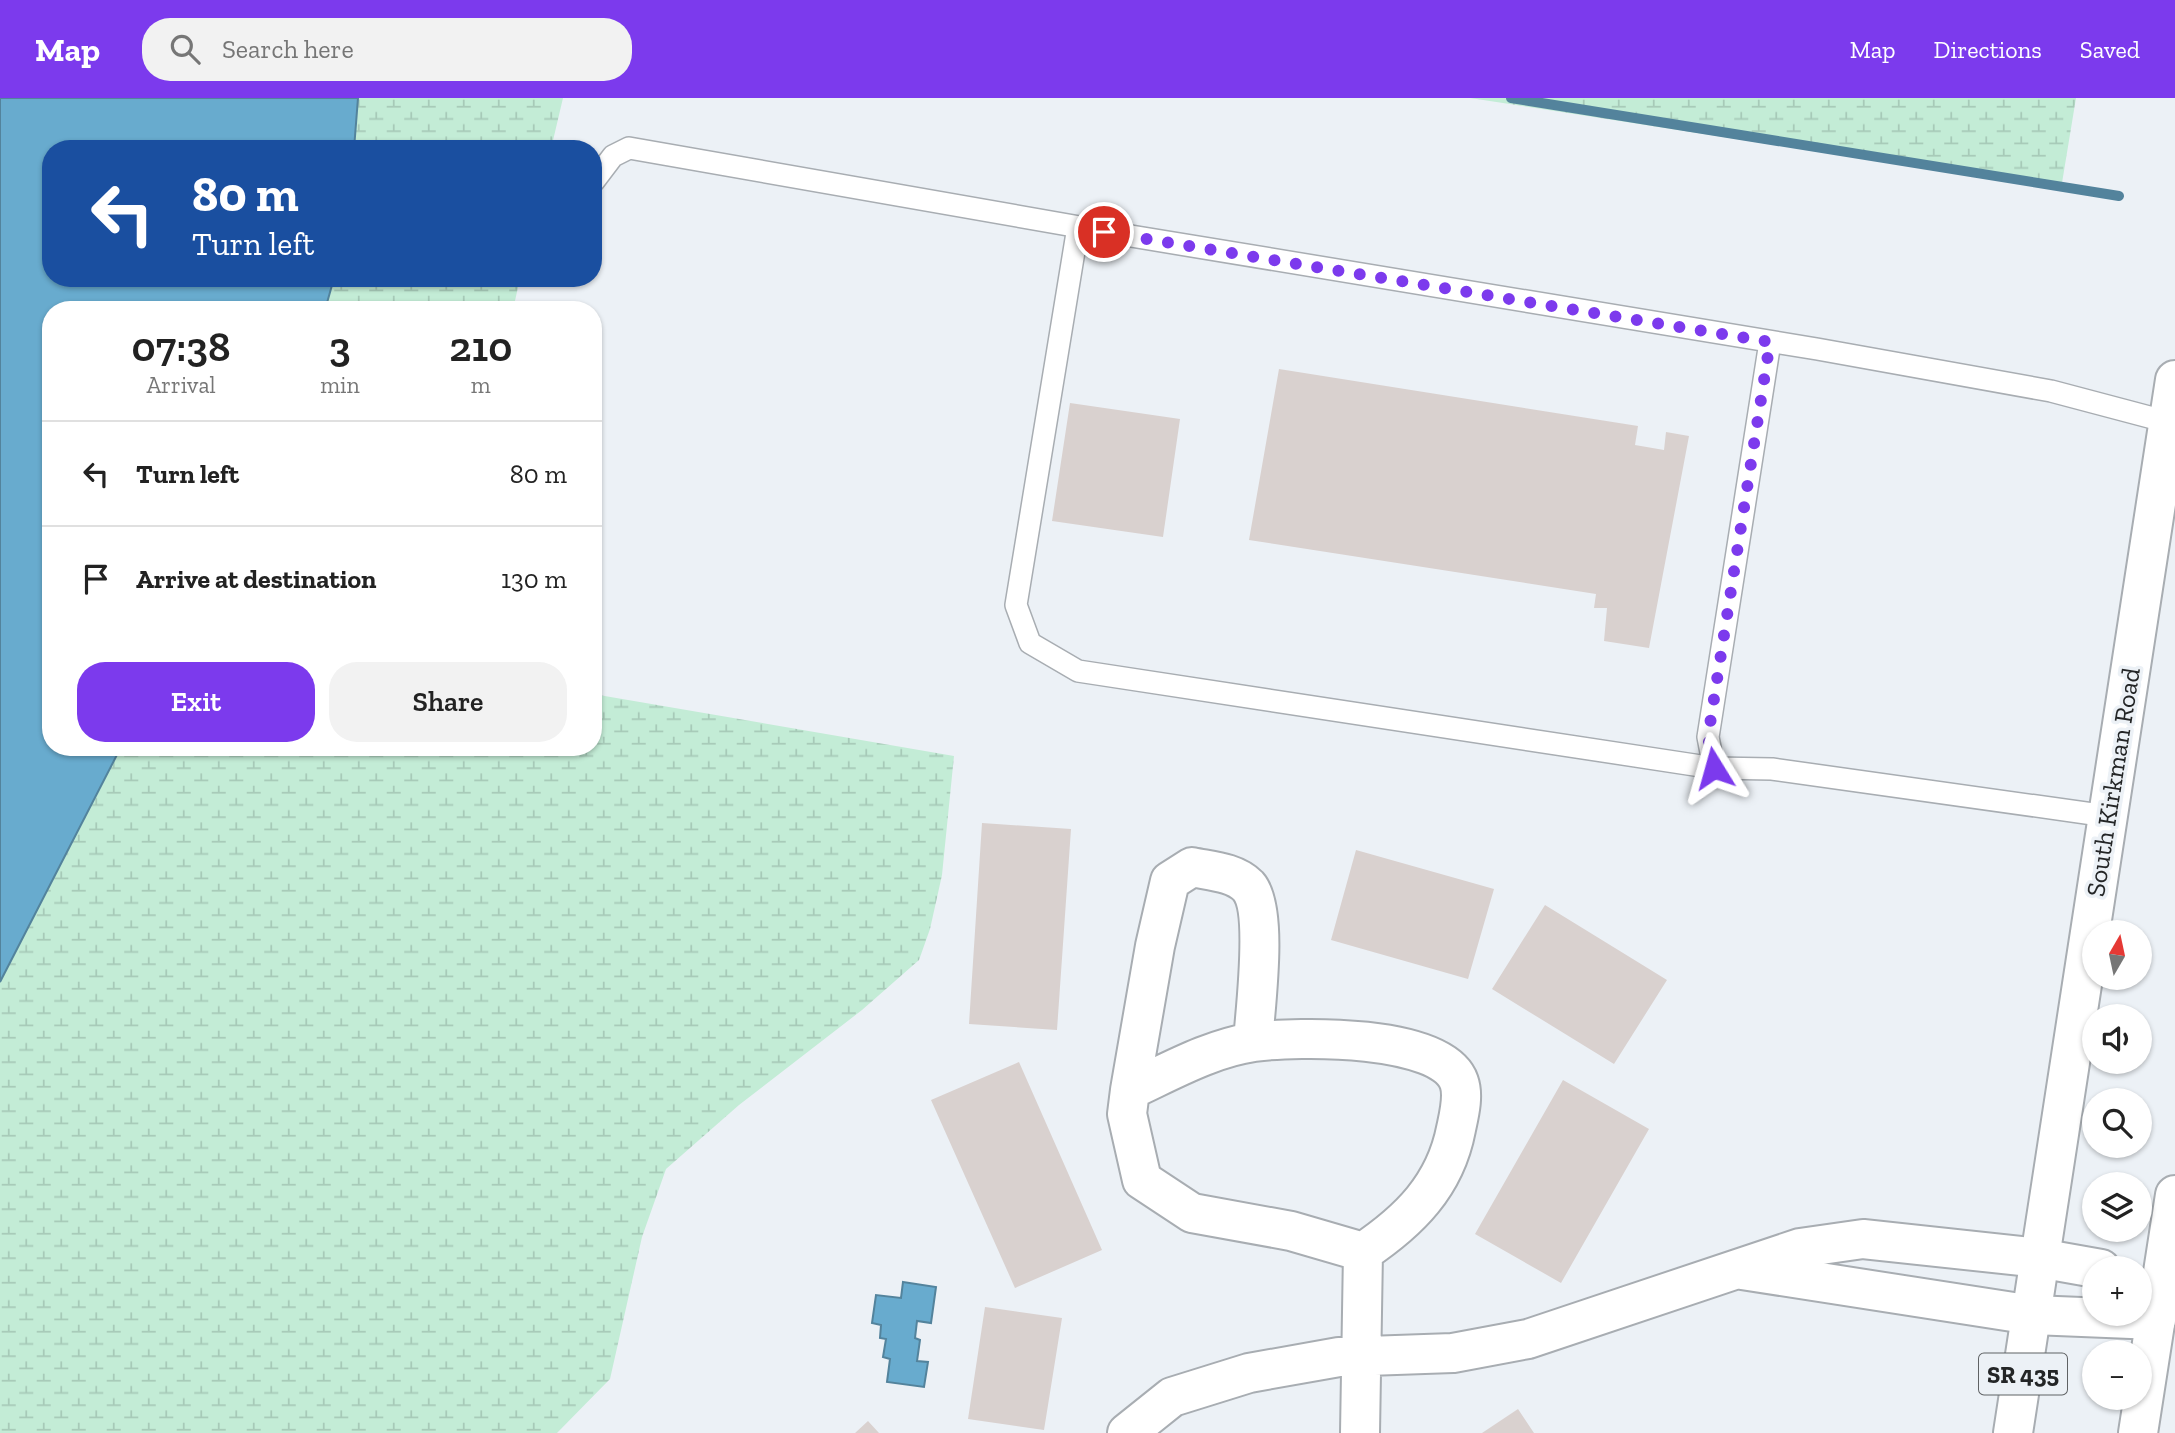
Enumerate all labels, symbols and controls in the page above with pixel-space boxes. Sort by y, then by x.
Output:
search box [142,18,632,81]
text: Map [35,30,100,69]
icon: search [166,30,204,68]
text: Search here [222,33,354,65]
text: Map [1850,35,1896,64]
text: Directions [1934,35,2042,64]
text: Saved [2080,35,2140,64]
text: 80 m [192,165,299,224]
icon: left [77,168,168,259]
pin [1074,202,1134,262]
icon: arrive [1085,213,1123,251]
text: Turn left [192,225,314,263]
text: 07:38 [132,321,231,372]
text: 3 [329,321,351,372]
text: 210 [449,321,512,372]
text: Arrival [146,371,216,399]
text: min [320,371,360,399]
text: m [471,371,491,399]
icon: left [77,455,115,493]
text: Turn left [136,458,239,490]
text: 80 m [510,458,567,490]
icon: arrive [77,560,115,598]
text: Arrive at destination [136,563,376,595]
text: 130 m [501,563,567,595]
button: Exit [77,662,315,742]
button: Share [329,662,567,742]
street label: South Kirkman Road [2079,665,2147,899]
position arrow [1677,731,1751,805]
north arrow [2082,920,2152,990]
map controls [2082,920,2152,1410]
button: sound [2082,1004,2152,1074]
button: search [2082,1088,2152,1158]
button: layers [2082,1172,2152,1242]
button: + [2082,1256,2152,1326]
button: − [2082,1340,2152,1410]
road number: SR 435 [1979,1354,2067,1394]

